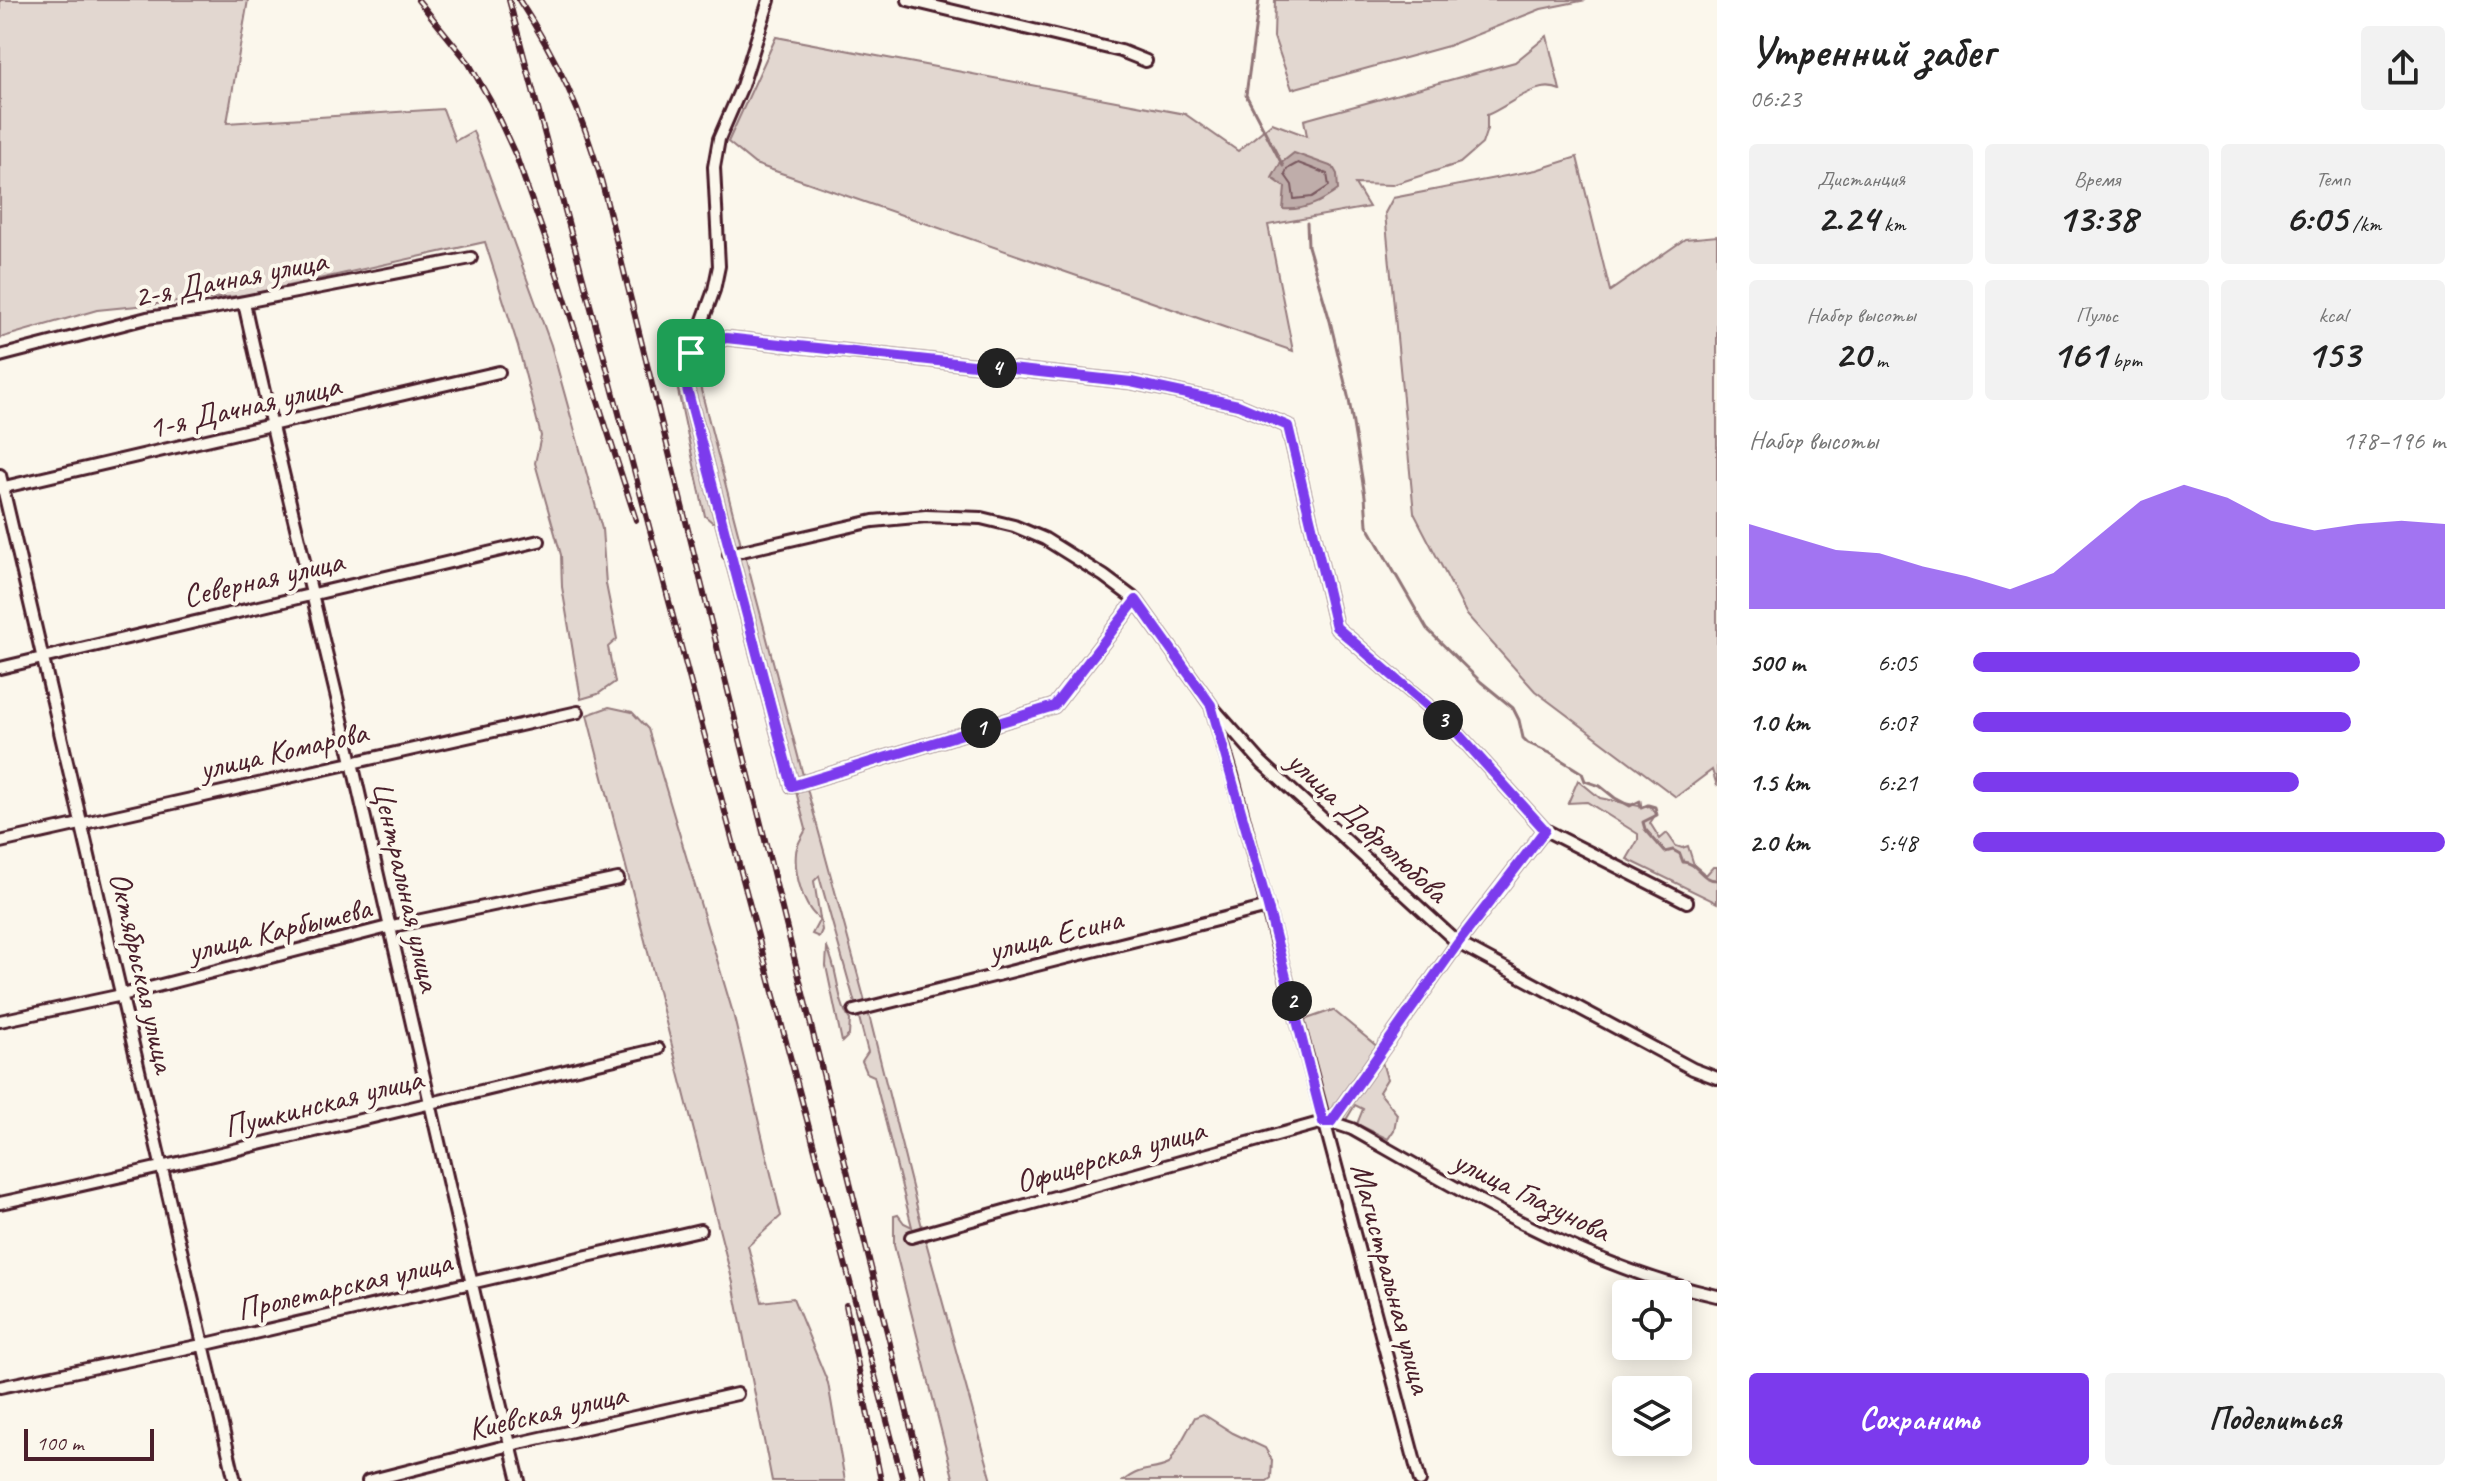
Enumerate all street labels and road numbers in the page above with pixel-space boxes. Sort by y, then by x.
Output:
street label: 2-я Дачная улица [130,239,332,317]
street label: 1-я Дачная улица [144,364,346,448]
street label: Северная улица [179,540,349,617]
street label: улица Комарова [193,711,373,790]
street label: улица Добролюбова [1277,740,1459,913]
street label: Центральная улица [362,777,451,997]
street label: Октябрьская улица [100,868,186,1079]
street label: улица Карбышева [181,886,377,972]
street label: улица Есина [982,898,1128,971]
street label: Пушкинская улица [219,1057,429,1147]
street label: Офицерская улица [1011,1108,1212,1202]
street label: улица Глазунова [1445,1139,1619,1252]
street label: Магистральная улица [1341,1158,1443,1400]
street label: Пролетарская улица [233,1240,457,1330]
street label: Киевская улица [464,1373,632,1450]

